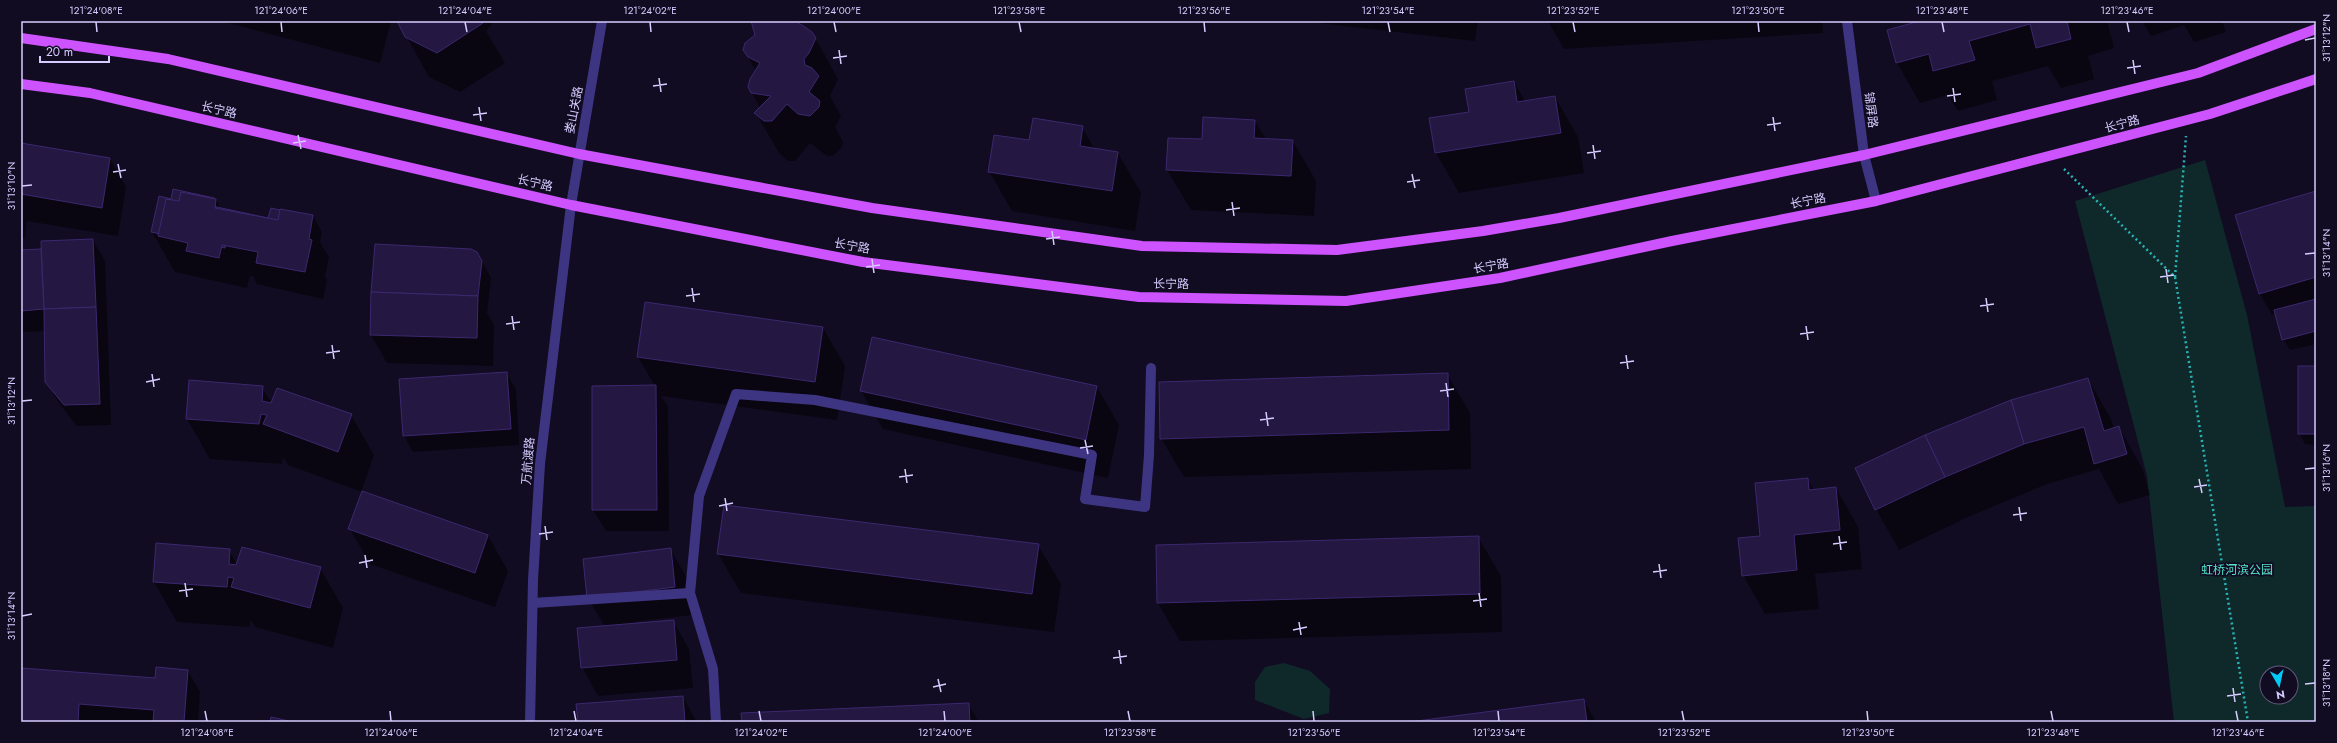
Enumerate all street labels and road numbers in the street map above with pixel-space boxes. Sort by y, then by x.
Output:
street label: 娄山关路 [561,85,587,135]
street label: 锦屏路 [1860,91,1882,129]
street label: 长宁路 [199,97,239,123]
street label: 长宁路 [2102,111,2142,137]
street label: 长宁路 [515,170,555,196]
street label: 长宁路 [1789,189,1827,213]
street label: 长宁路 [833,234,871,258]
street label: 长宁路 [1472,254,1510,278]
street label: 长宁路 [1153,275,1189,293]
street label: 万航渡路 [517,436,539,486]

